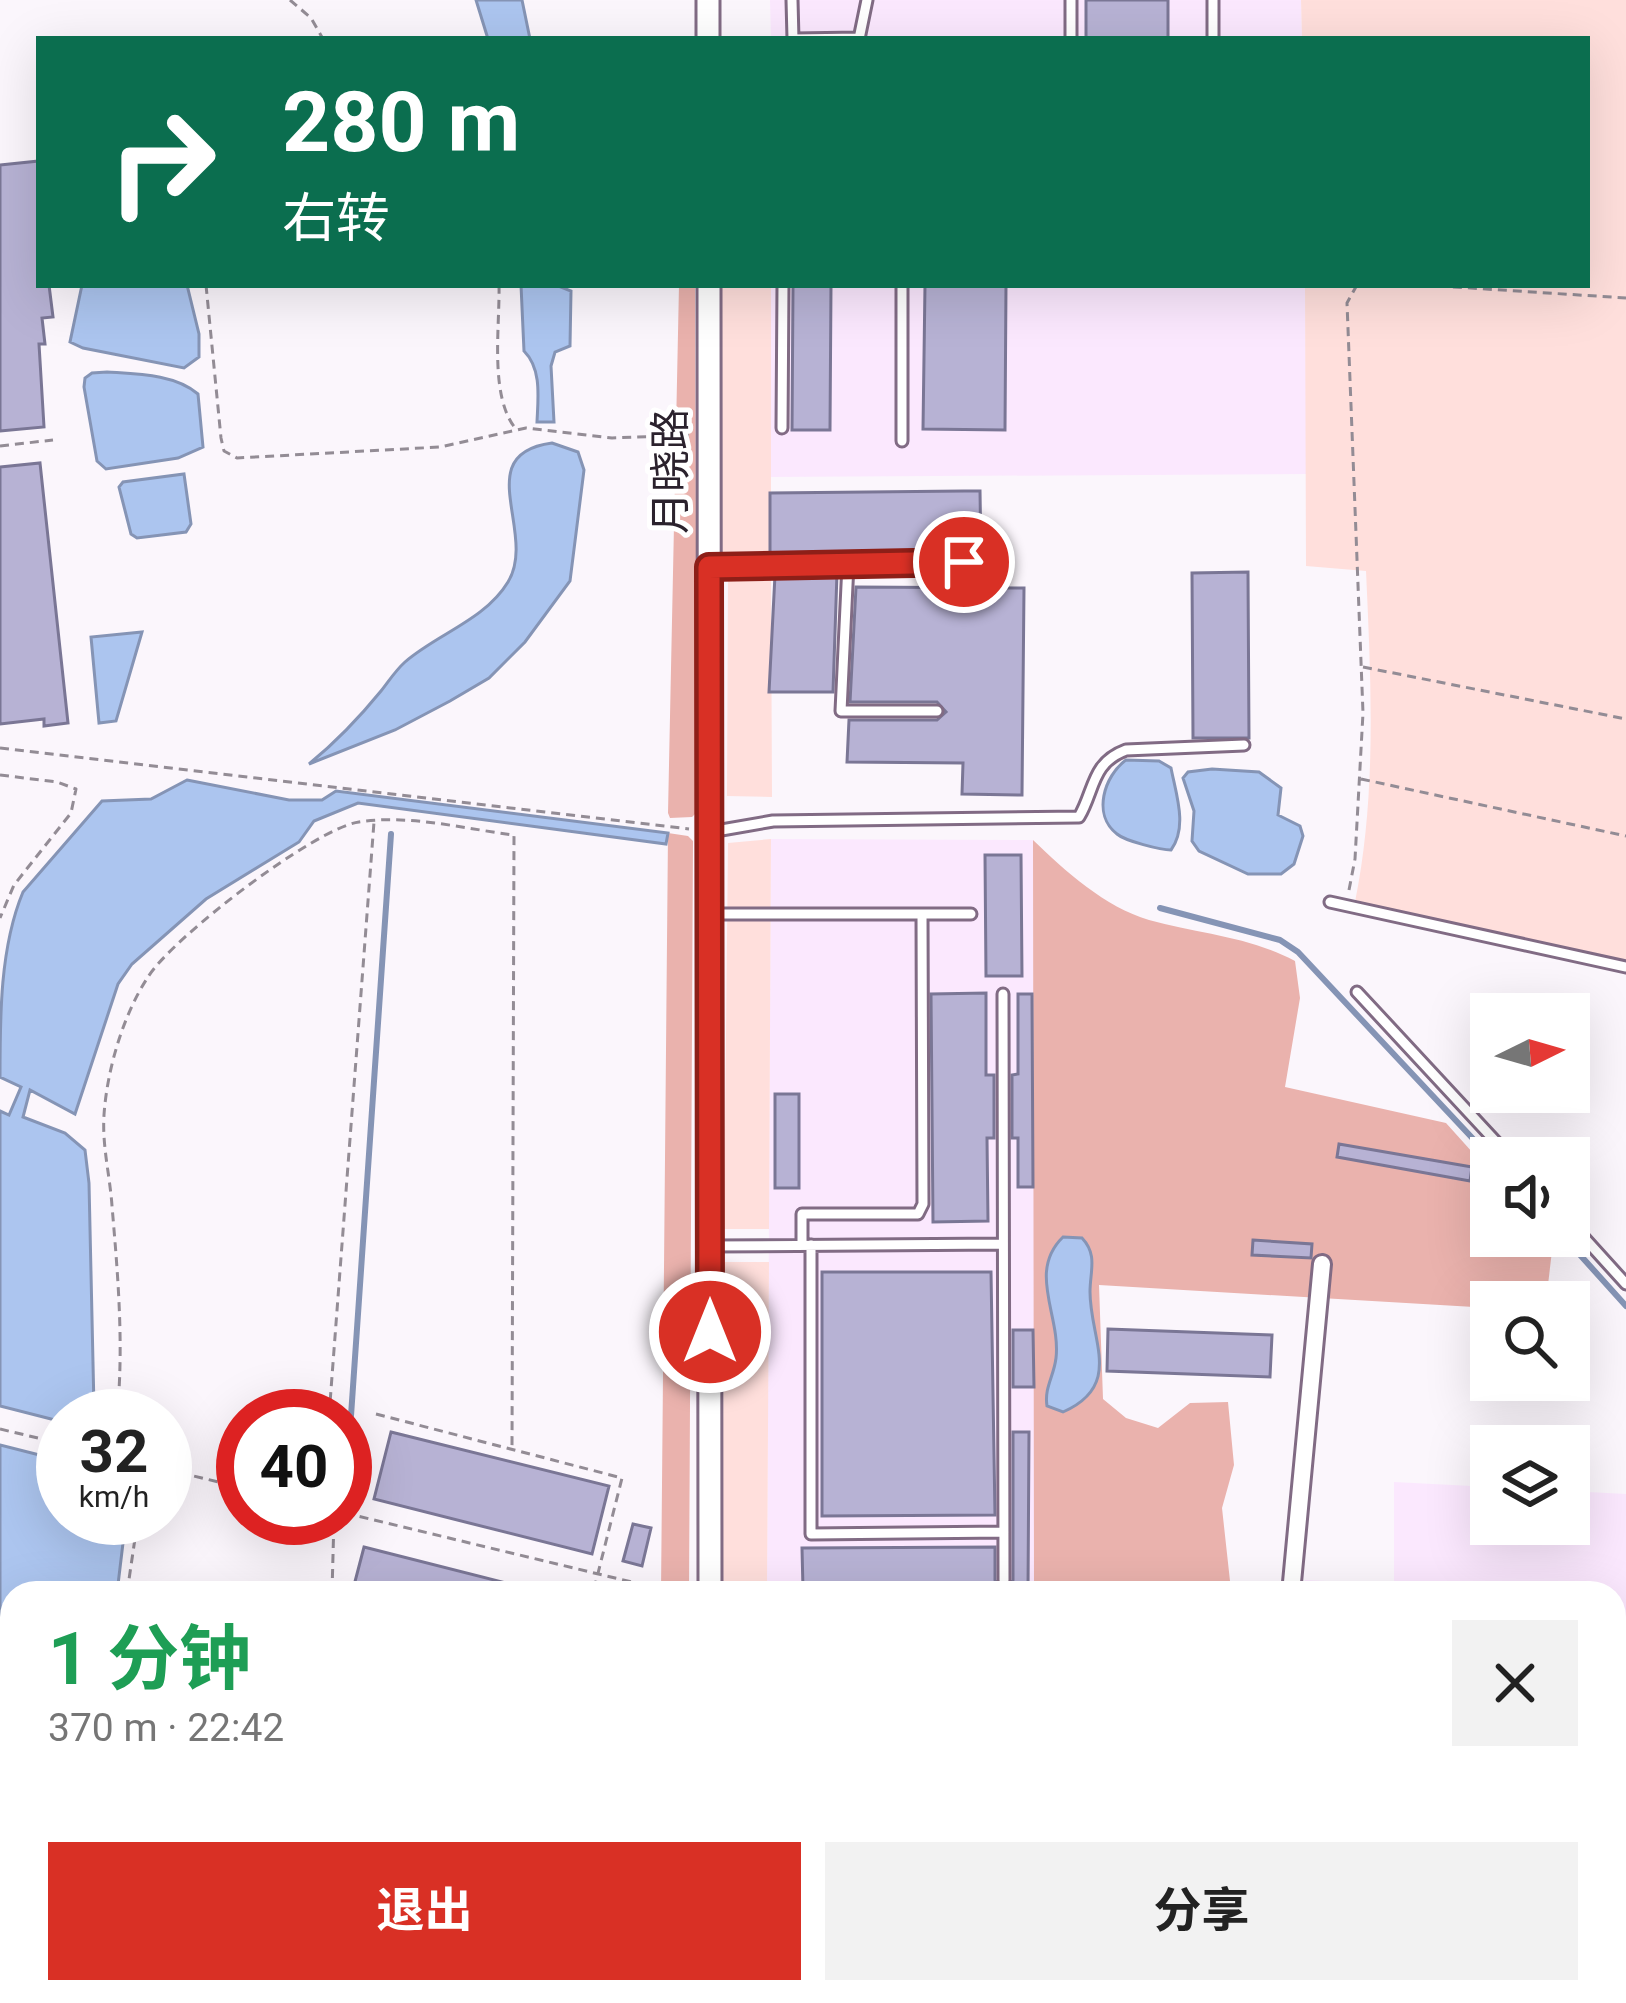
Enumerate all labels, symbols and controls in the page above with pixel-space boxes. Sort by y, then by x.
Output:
text: 280 m [282,73,520,172]
icon: right [84,84,240,240]
text: 右转 [282,187,390,250]
street label: 月晓路 [646,408,695,534]
pin [913,511,1015,613]
icon: arrive [931,529,997,595]
north arrow [1470,993,1590,1113]
map controls [1470,993,1590,1545]
button: sound [1470,1137,1590,1257]
position arrow [647,1269,773,1395]
button: search [1470,1281,1590,1401]
speed limit sign: 40 [216,1389,372,1545]
text: 32 [80,1416,148,1487]
button: layers [1470,1425,1590,1545]
text: km/h [79,1479,149,1514]
text: 1 分钟 [48,1617,251,1702]
button: close [1452,1620,1578,1746]
text: 370 m · 22:42 [48,1705,284,1751]
button: 退出 [48,1842,801,1980]
button: 分享 [825,1842,1578,1980]

